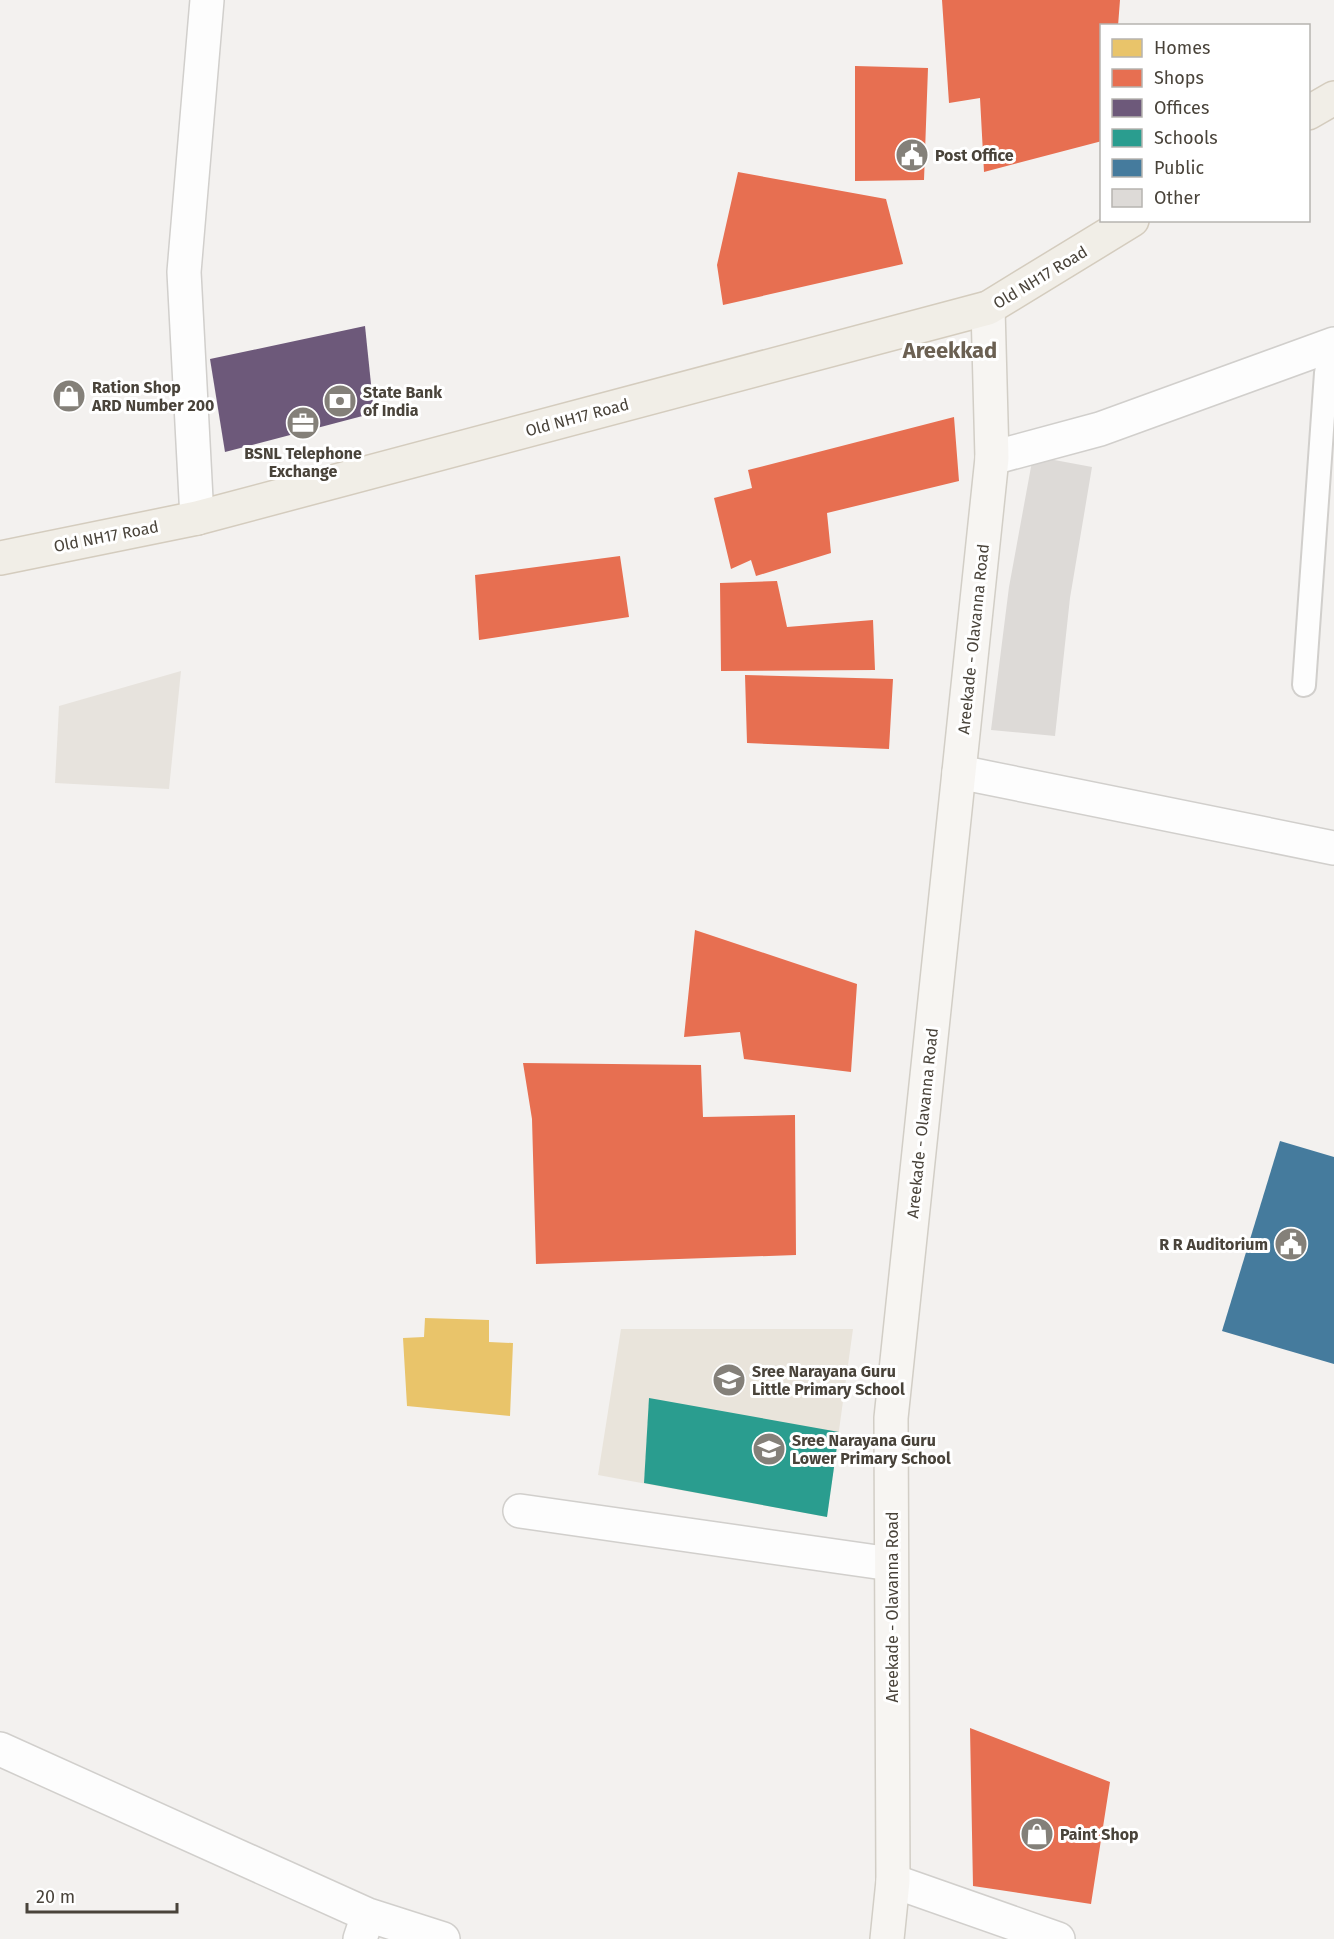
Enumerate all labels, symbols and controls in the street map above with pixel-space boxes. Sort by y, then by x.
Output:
legend [1100,24,1310,222]
text: Homes [1154,37,1210,59]
text: Shops [1154,67,1204,89]
text: Offices [1154,97,1209,119]
text: Schools [1154,127,1218,149]
public building icon: Post Office [894,137,930,173]
place label: Post Office [935,146,1014,165]
text: Public [1154,157,1204,179]
text: Other [1154,187,1200,209]
street label: Old NH17 Road [990,242,1091,313]
district label: Areekkad [902,337,997,364]
shop icon: Ration Shop ARD Number 200 [51,378,87,414]
place label: Ration Shop ARD Number 200 [91,378,214,415]
bank icon: State Bank of India [322,383,358,419]
place label: State Bank of India [363,383,442,420]
street label: Old NH17 Road [523,395,631,440]
office icon: BSNL Telephone Exchange [285,405,321,441]
place label: BSNL Telephone Exchange [244,444,362,481]
street label: Old NH17 Road [52,517,160,556]
street label: Areekade - Olavanna Road [954,543,993,735]
street label: Areekade - Olavanna Road [903,1027,942,1219]
public building icon: R R Auditorium [1273,1226,1309,1262]
place label: R R Auditorium [1159,1235,1268,1254]
school or university icon: Sree Narayana Guru Little Primary School [711,1362,747,1398]
place label: Sree Narayana Guru Little Primary School [752,1362,905,1399]
school or university icon: Sree Narayana Guru Lower Primary School [751,1431,787,1467]
place label: Sree Narayana Guru Lower Primary School [792,1431,951,1468]
street label: Areekade - Olavanna Road [883,1511,902,1703]
shop icon: Paint Shop [1019,1816,1055,1852]
place label: Paint Shop [1060,1825,1139,1844]
scale bar [27,1876,177,1914]
text: 20 m [36,1886,75,1908]

